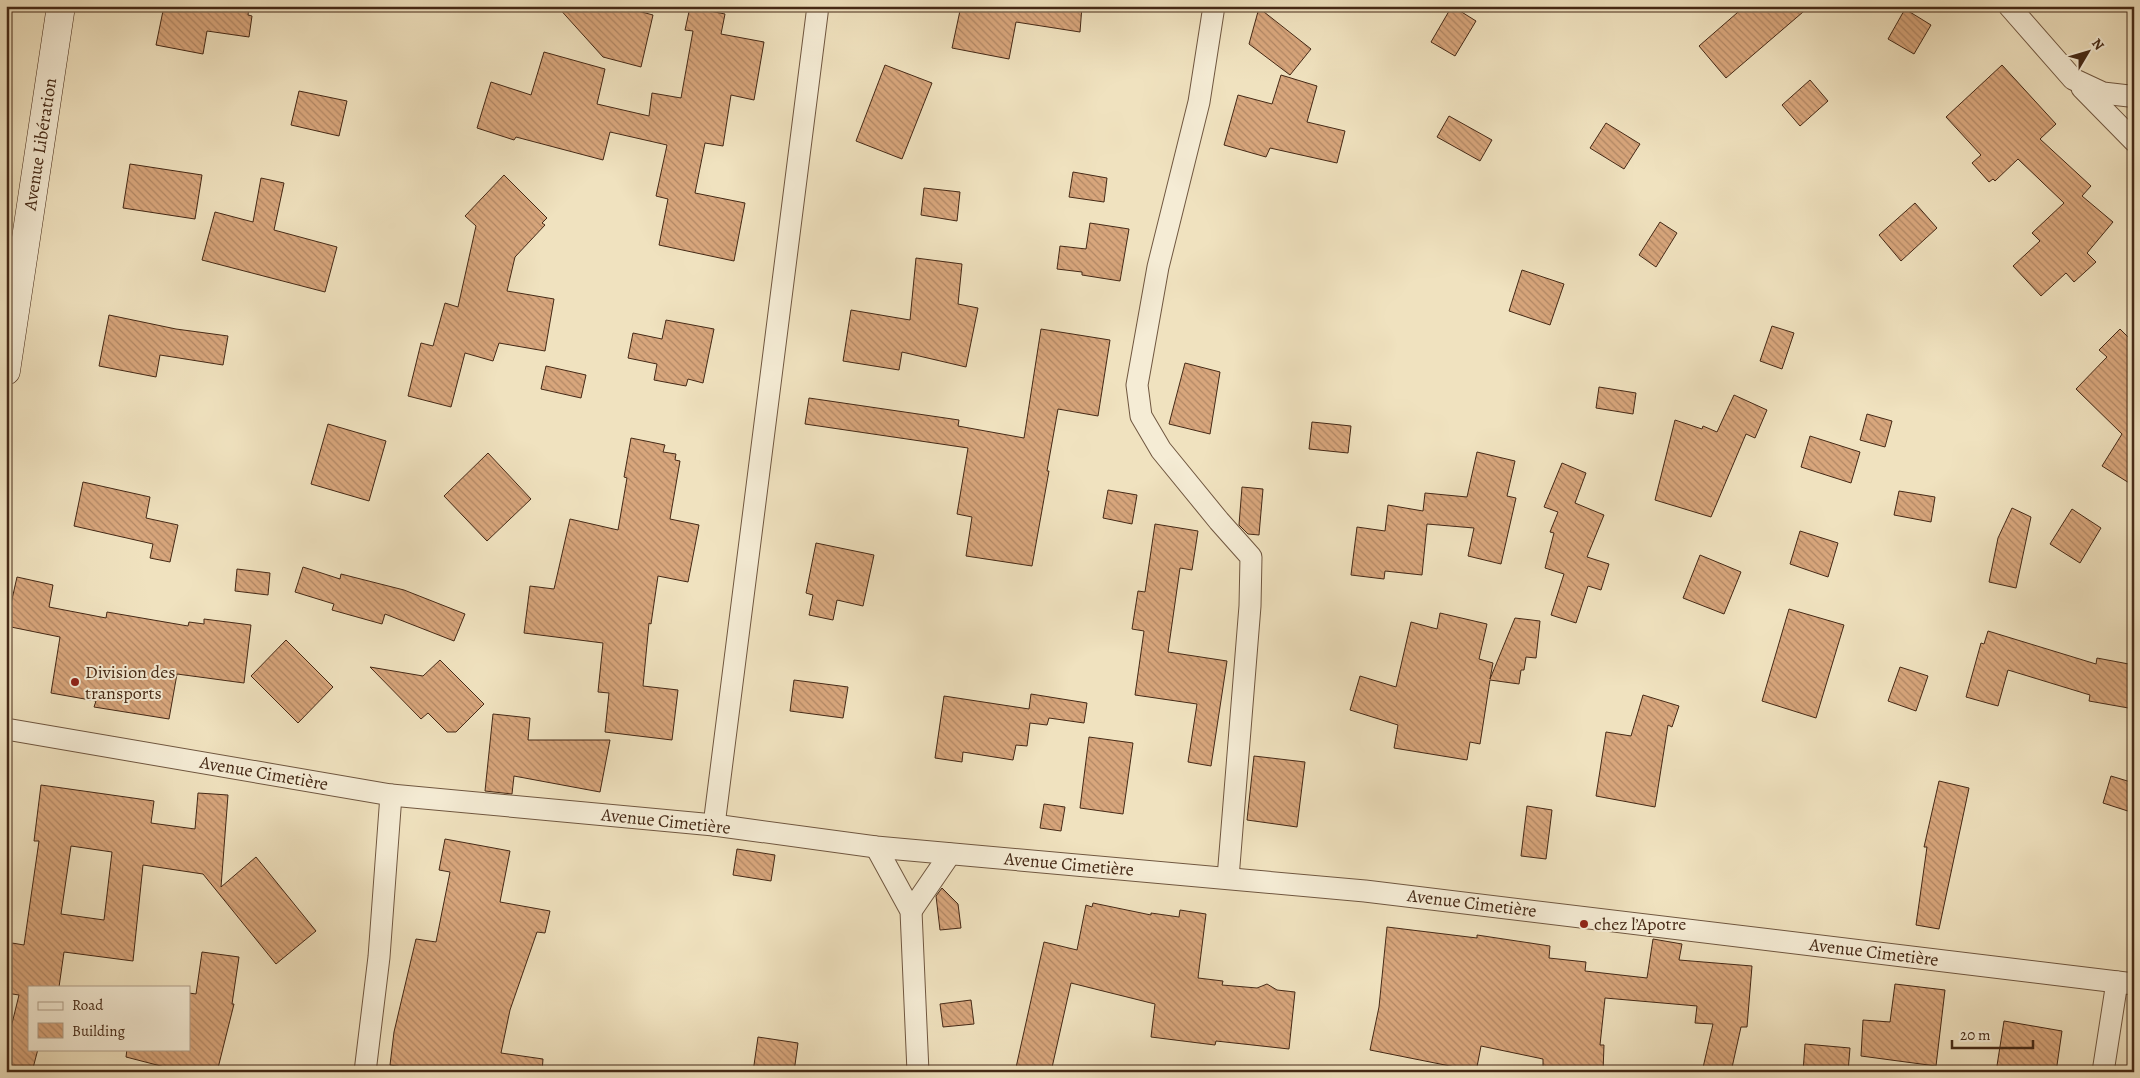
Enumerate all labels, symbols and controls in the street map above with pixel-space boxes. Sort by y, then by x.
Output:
north arrow [2062,28,2112,78]
text: N [2087,34,2108,54]
street label: Avenue Libération [18,76,62,213]
place label: Division des transports [85,660,176,705]
marker: Division des transports [69,676,81,688]
street label: Avenue Cimetière [197,750,330,796]
street label: Avenue Cimetière [599,802,732,840]
street label: Avenue Cimetière [1002,846,1135,882]
street label: Avenue Cimetière [1405,883,1538,923]
place label: chez l’Apotre [1594,912,1686,936]
marker: chez l’Apotre [1578,918,1590,930]
street label: Avenue Cimetière [1807,932,1940,972]
legend [28,986,190,1050]
text: Road [72,995,104,1015]
scale bar [1952,1018,2034,1050]
text: Building [72,1021,125,1041]
text: 20 m [1960,1025,1991,1045]

